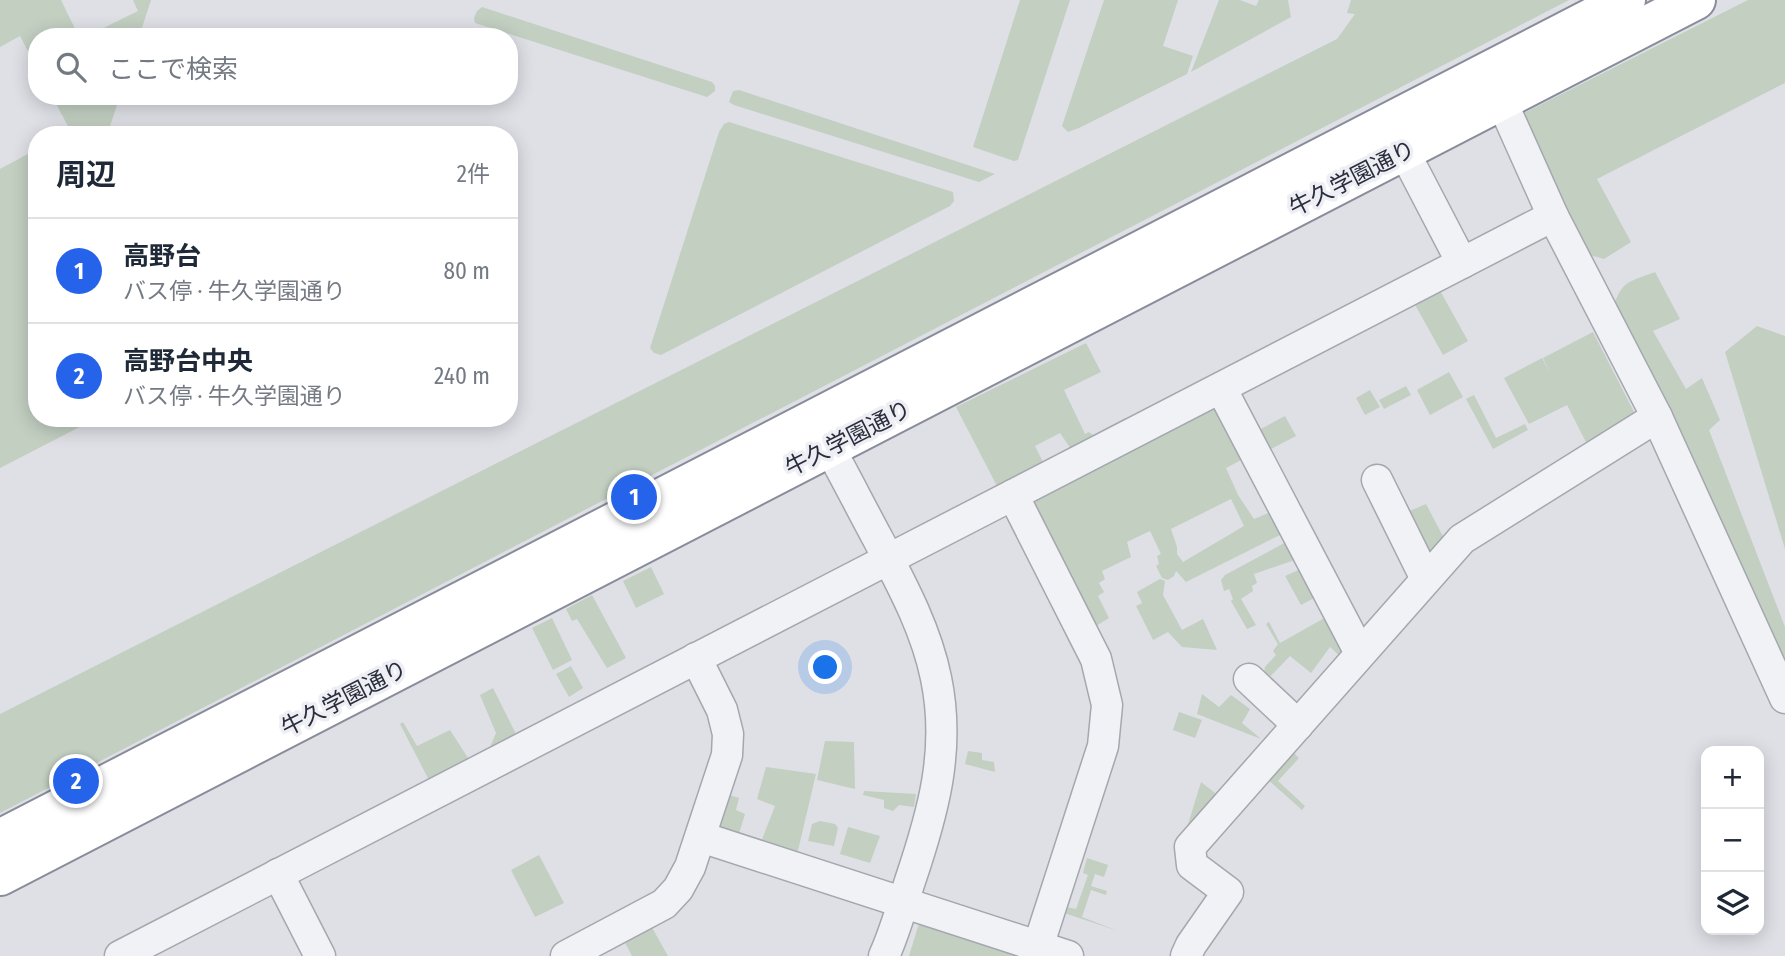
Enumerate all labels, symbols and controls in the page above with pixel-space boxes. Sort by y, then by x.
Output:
search box [28,28,518,105]
icon: search [52,48,90,86]
text: ここで検索 [108,54,238,85]
street label: 牛久学園通り [1284,134,1420,222]
text: 周辺 [56,157,116,193]
text: 2件 [457,160,490,188]
text: 高野台 [123,241,201,272]
text: 1 [74,257,84,285]
text: 80 m [443,257,490,285]
text: バス停 · 牛久学園通り [123,277,346,305]
text: 高野台中央 [123,346,253,377]
text: 2 [74,362,84,390]
text: 240 m [434,362,490,390]
text: バス停 · 牛久学園通り [123,382,346,410]
street label: 牛久学園通り [780,394,916,482]
pin: 1 [611,471,657,523]
your location [808,650,842,684]
street label: 牛久学園通り [276,654,412,742]
map controls [1701,746,1764,935]
button: + [1701,746,1764,809]
pin: 2 [53,755,99,807]
button: − [1701,809,1764,872]
button: layers [1701,872,1764,935]

